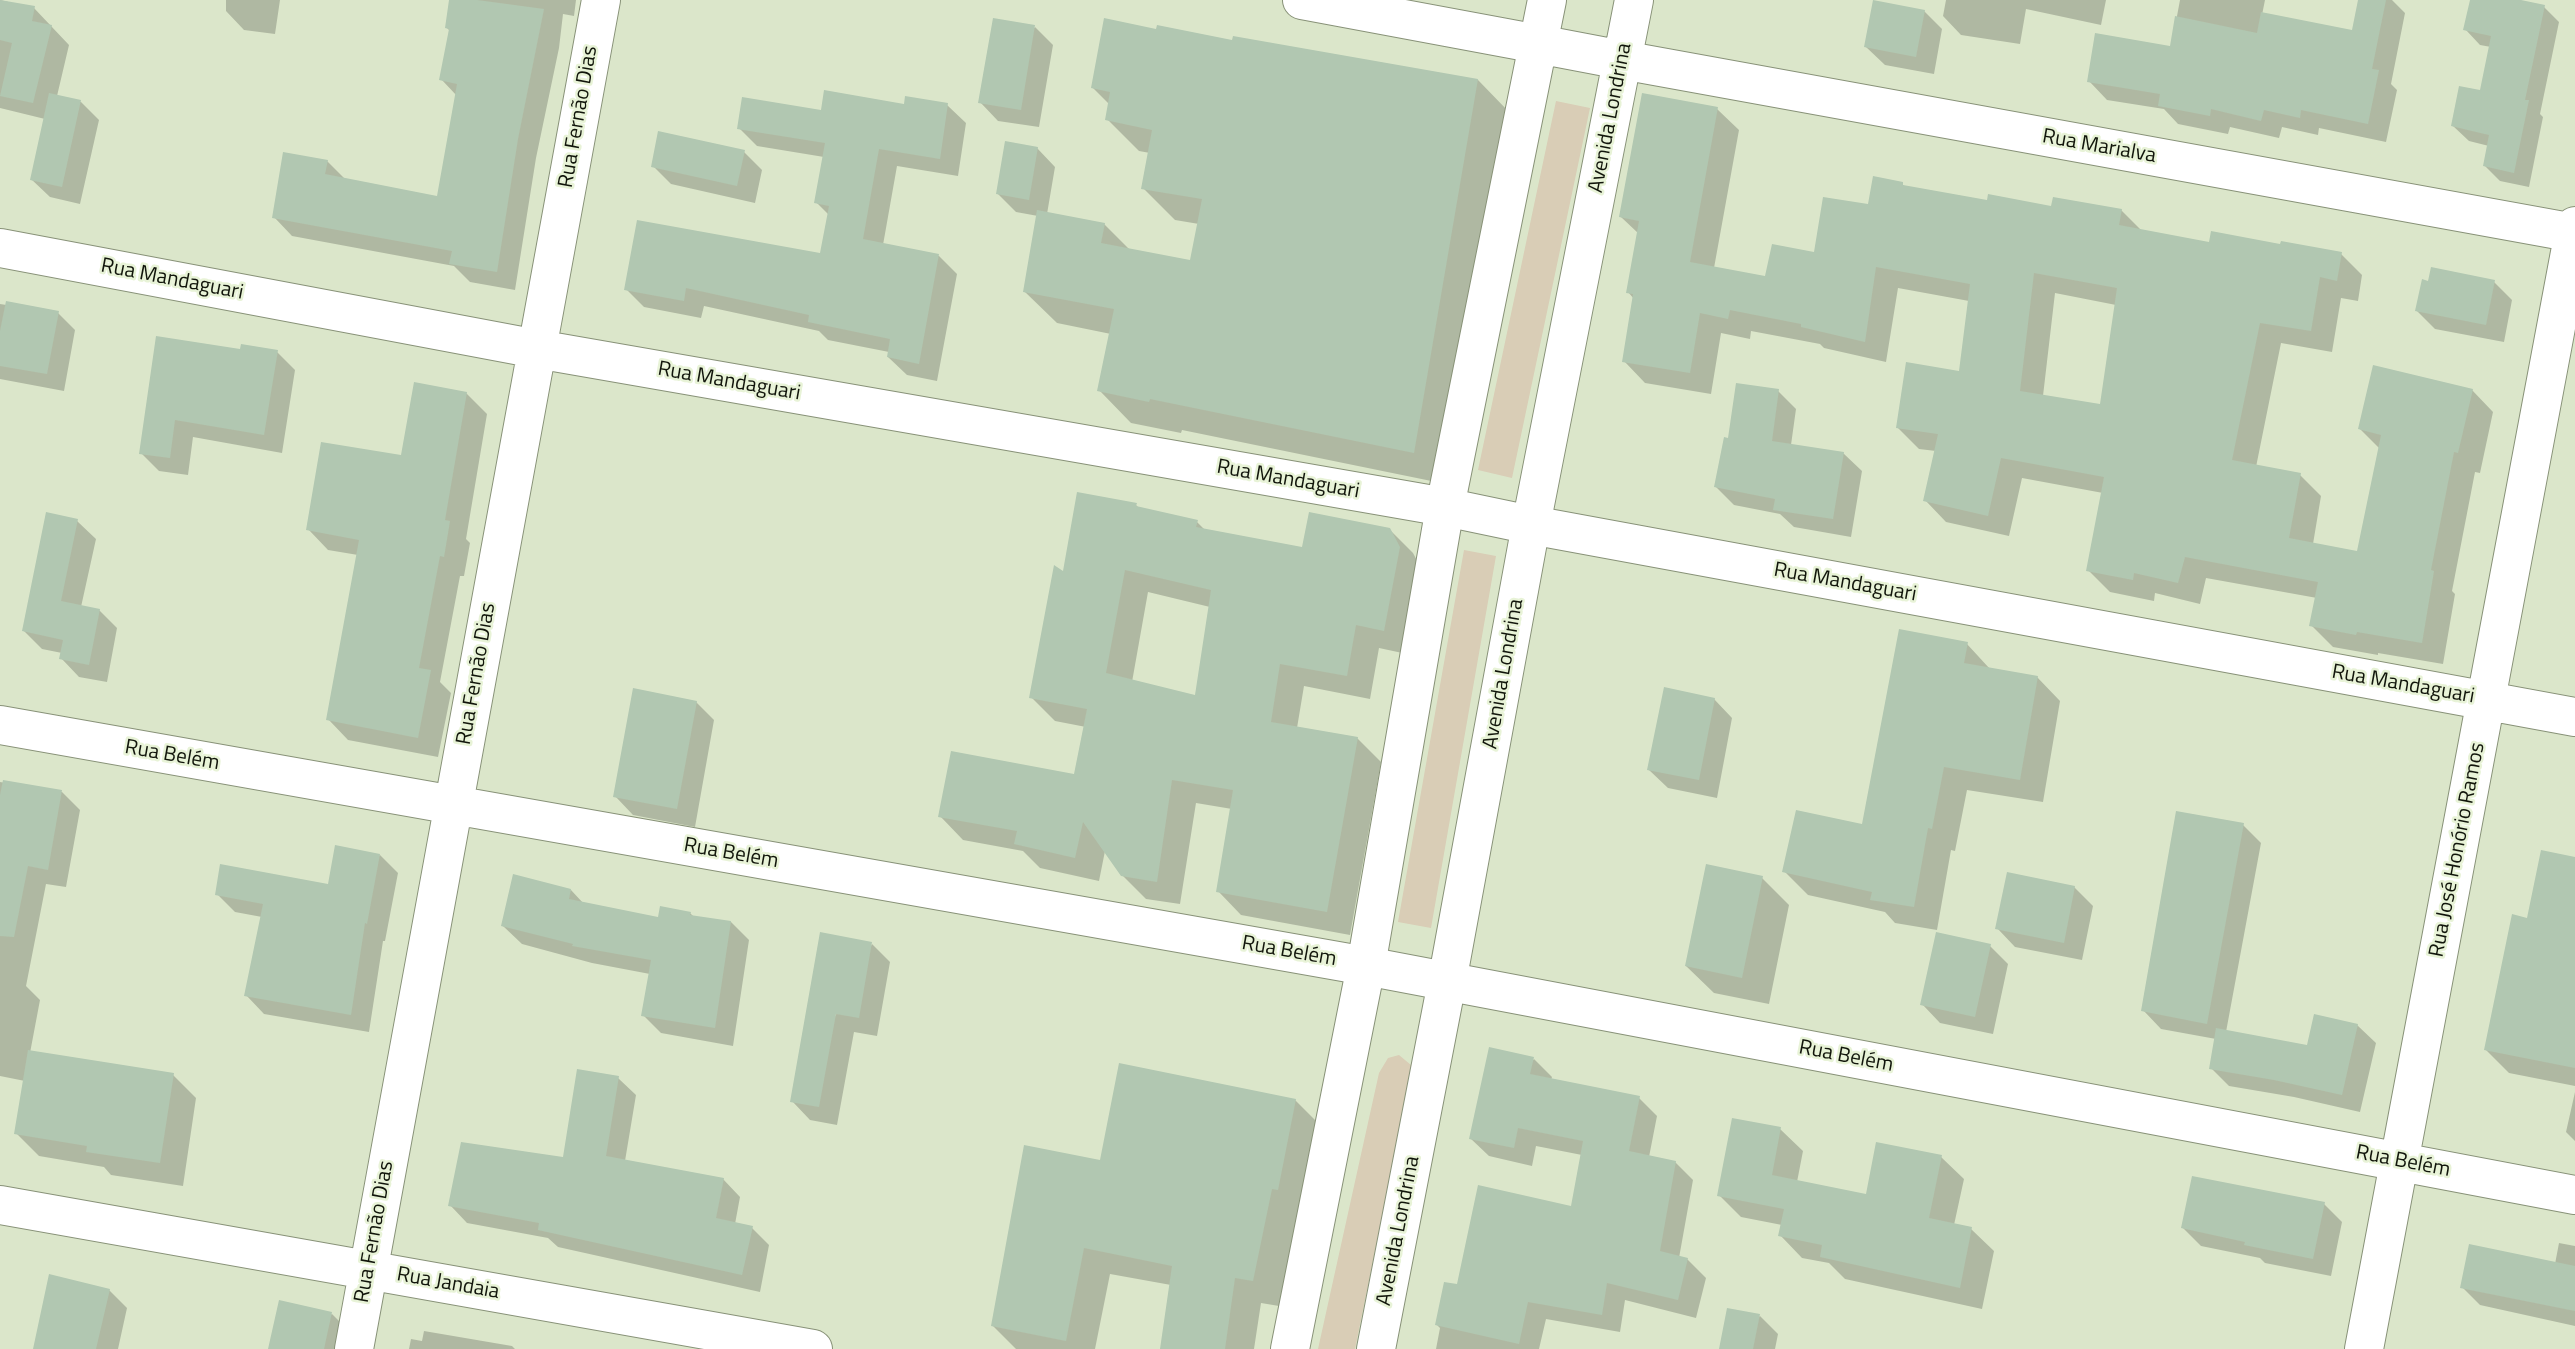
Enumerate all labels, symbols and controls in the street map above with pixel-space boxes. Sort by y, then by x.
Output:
street label: Avenida Londrina [1584,41,1638,195]
street label: Rua Fernão Dias [554,44,604,190]
street label: Rua Marialva [2040,125,2158,169]
street label: Rua Mandaguari [99,254,245,306]
street label: Rua Mandaguari [656,357,802,407]
street label: Rua Mandaguari [1215,455,1361,505]
street label: Rua Mandaguari [1772,558,1918,608]
street label: Avenida Londrina [1478,597,1530,751]
street label: Rua Fernão Dias [452,601,502,747]
street label: Rua Mandaguari [2330,660,2476,710]
street label: Rua Belém [123,735,221,777]
street label: Rua José Honório Ramos [2425,741,2491,959]
street label: Rua Belém [682,833,780,875]
street label: Rua Belém [1240,931,1338,973]
street label: Rua Belém [1797,1035,1895,1079]
street label: Rua Belém [2354,1140,2452,1184]
street label: Avenida Londrina [1372,1154,1426,1308]
street label: Rua Fernão Dias [350,1159,400,1305]
street label: Rua Jandaia [395,1263,501,1305]

